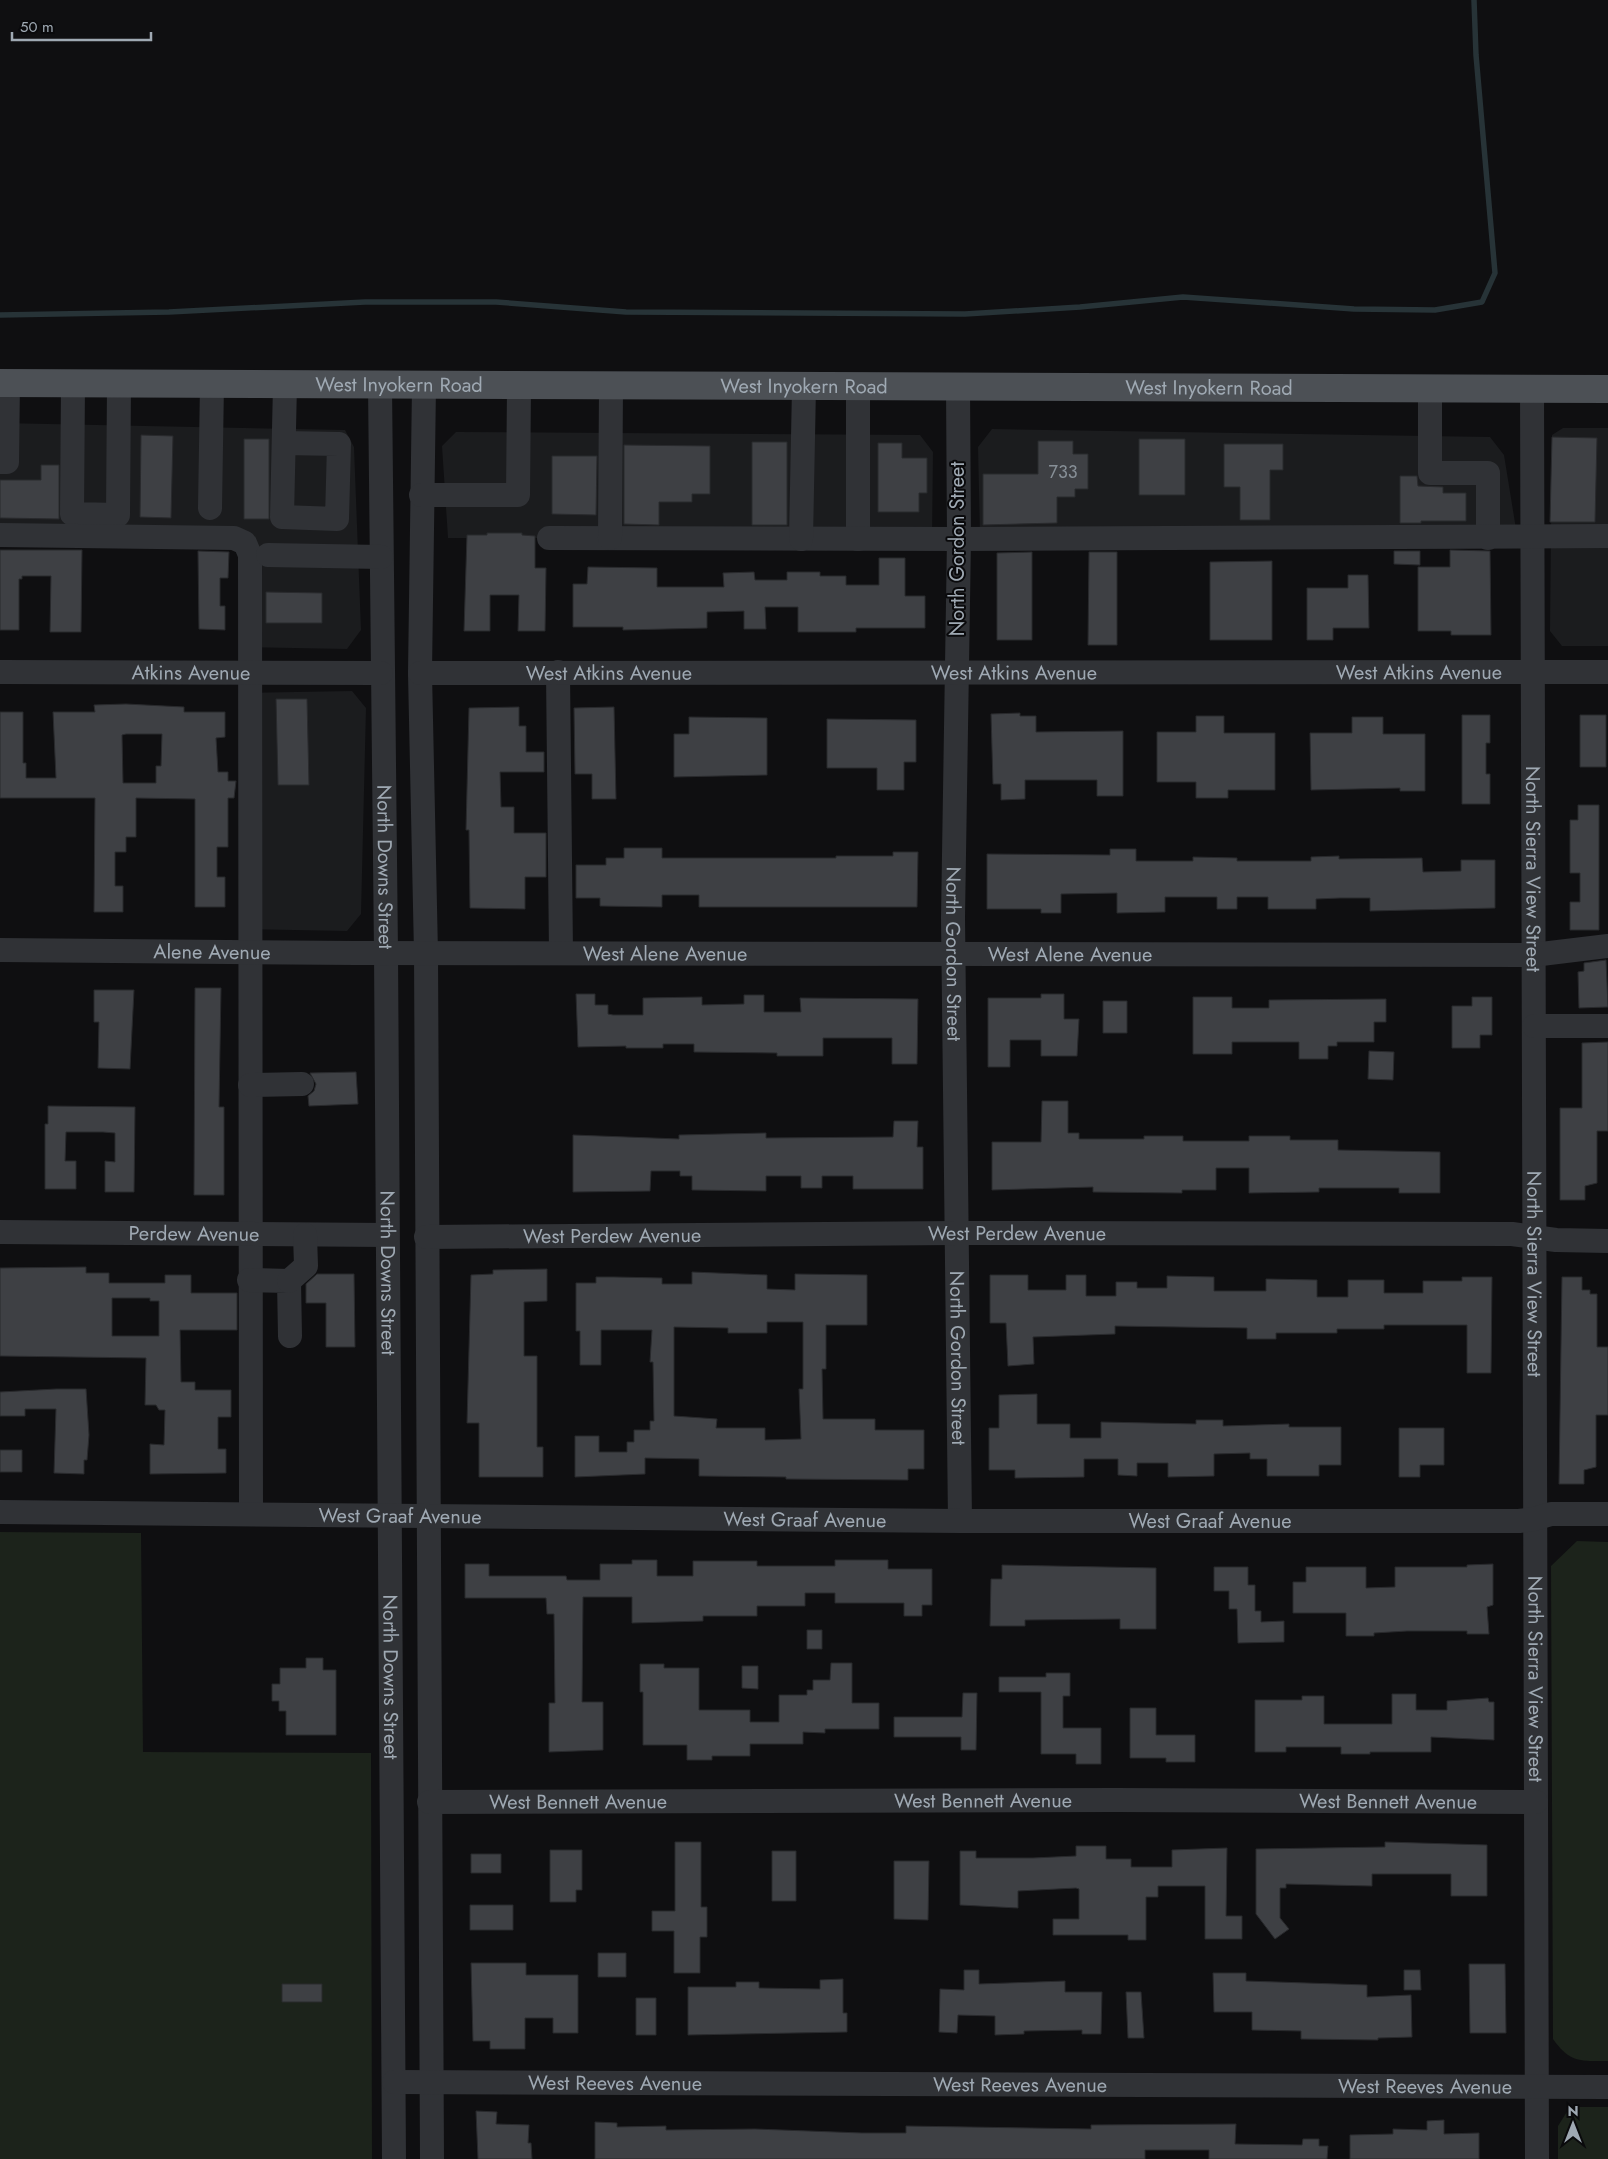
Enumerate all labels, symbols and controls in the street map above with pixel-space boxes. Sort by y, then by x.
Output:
scale bar [12,10,151,42]
text: 50 m [20,16,54,38]
street label: West Inyokern Road [315,370,483,399]
street label: West Inyokern Road [720,371,888,401]
street label: West Inyokern Road [1125,373,1293,402]
house number: 733 [1048,459,1078,485]
street label: North Gordon Street [943,462,972,636]
street label: Atkins Avenue [132,658,250,687]
street label: West Atkins Avenue [526,658,692,687]
street label: West Atkins Avenue [931,658,1097,687]
street label: West Atkins Avenue [1336,658,1502,687]
street label: North Sierra View Street [1519,766,1548,972]
street label: North Downs Street [370,784,400,950]
street label: North Gordon Street [938,866,969,1042]
street label: Alene Avenue [153,937,271,967]
street label: West Alene Avenue [583,939,747,968]
street label: West Alene Avenue [988,940,1152,969]
street label: North Sierra View Street [1520,1171,1549,1377]
street label: North Downs Street [373,1190,403,1356]
street label: Perdew Avenue [128,1218,260,1249]
street label: West Perdew Avenue [928,1218,1106,1248]
street label: West Perdew Avenue [523,1220,701,1251]
street label: North Gordon Street [943,1270,974,1446]
street label: West Graaf Avenue [318,1500,482,1531]
street label: West Graaf Avenue [723,1504,887,1535]
street label: West Graaf Avenue [1128,1507,1291,1536]
street label: North Sierra View Street [1521,1576,1550,1782]
street label: North Downs Street [376,1594,406,1760]
street label: West Bennett Avenue [894,1786,1072,1815]
street label: West Bennett Avenue [1299,1786,1477,1816]
street label: West Bennett Avenue [489,1787,667,1816]
street label: West Reeves Avenue [528,2068,702,2098]
street label: West Reeves Avenue [933,2070,1107,2099]
street label: West Reeves Avenue [1338,2071,1512,2101]
north arrow [1548,2099,1598,2149]
text: N [1567,2101,1579,2121]

